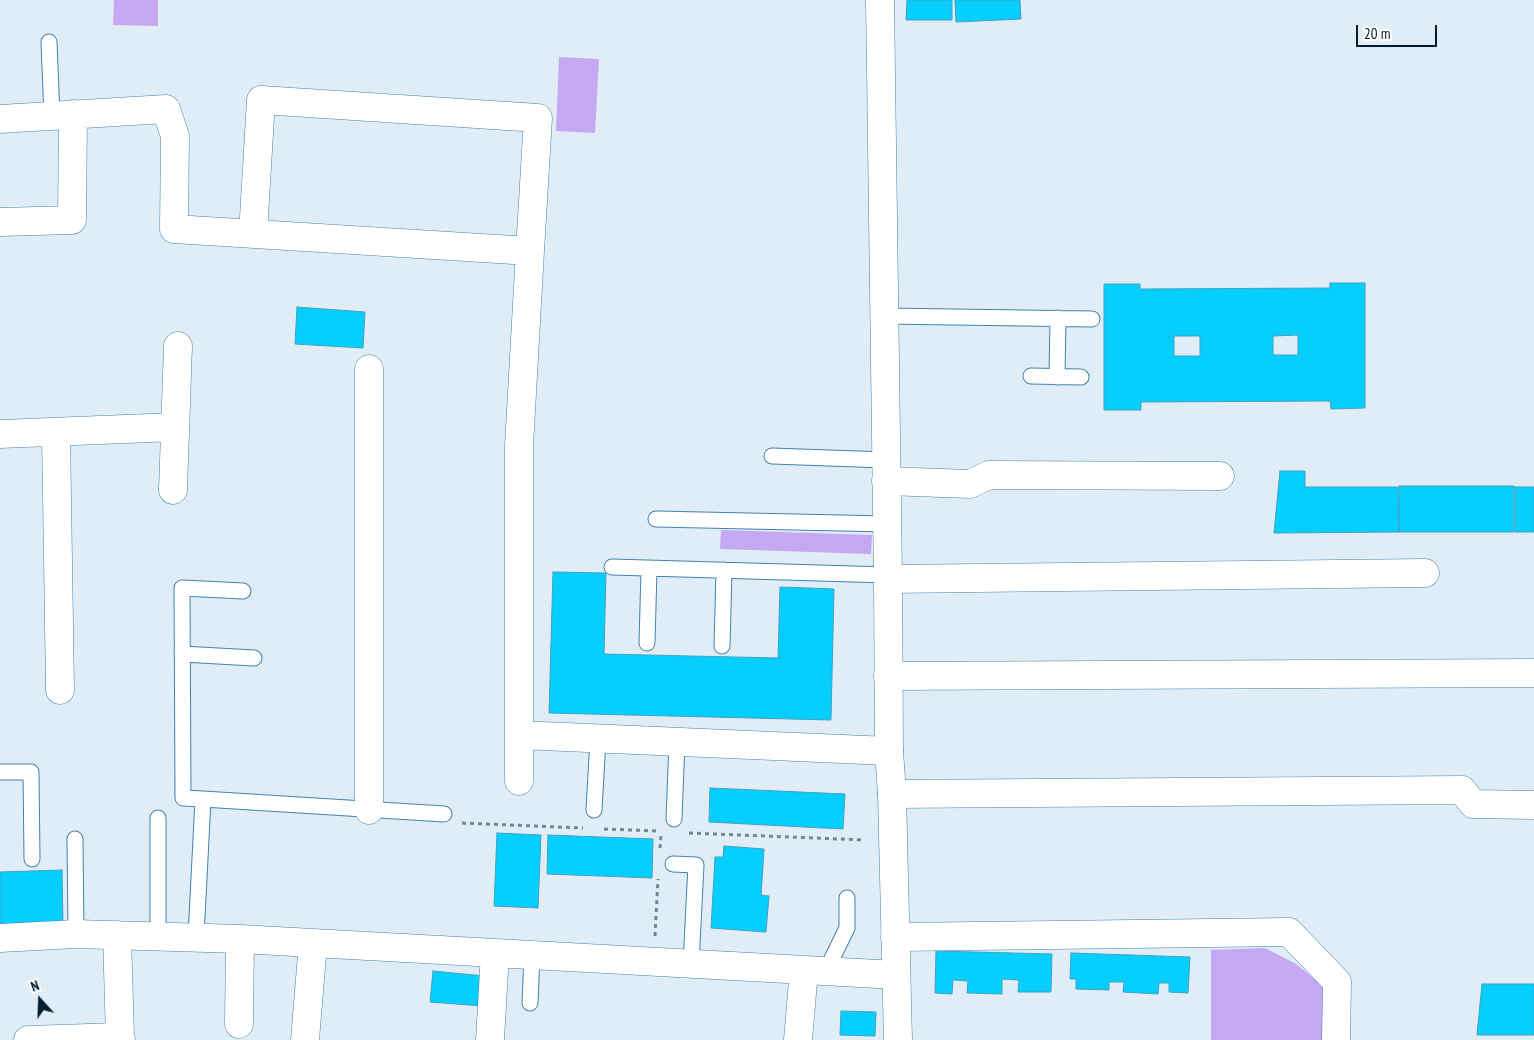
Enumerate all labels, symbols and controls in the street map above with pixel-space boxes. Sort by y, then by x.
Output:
scale bar [1359,15,1440,47]
text: 20 m [1364,24,1390,43]
north arrow [15,975,65,1025]
text: N [28,976,42,996]

